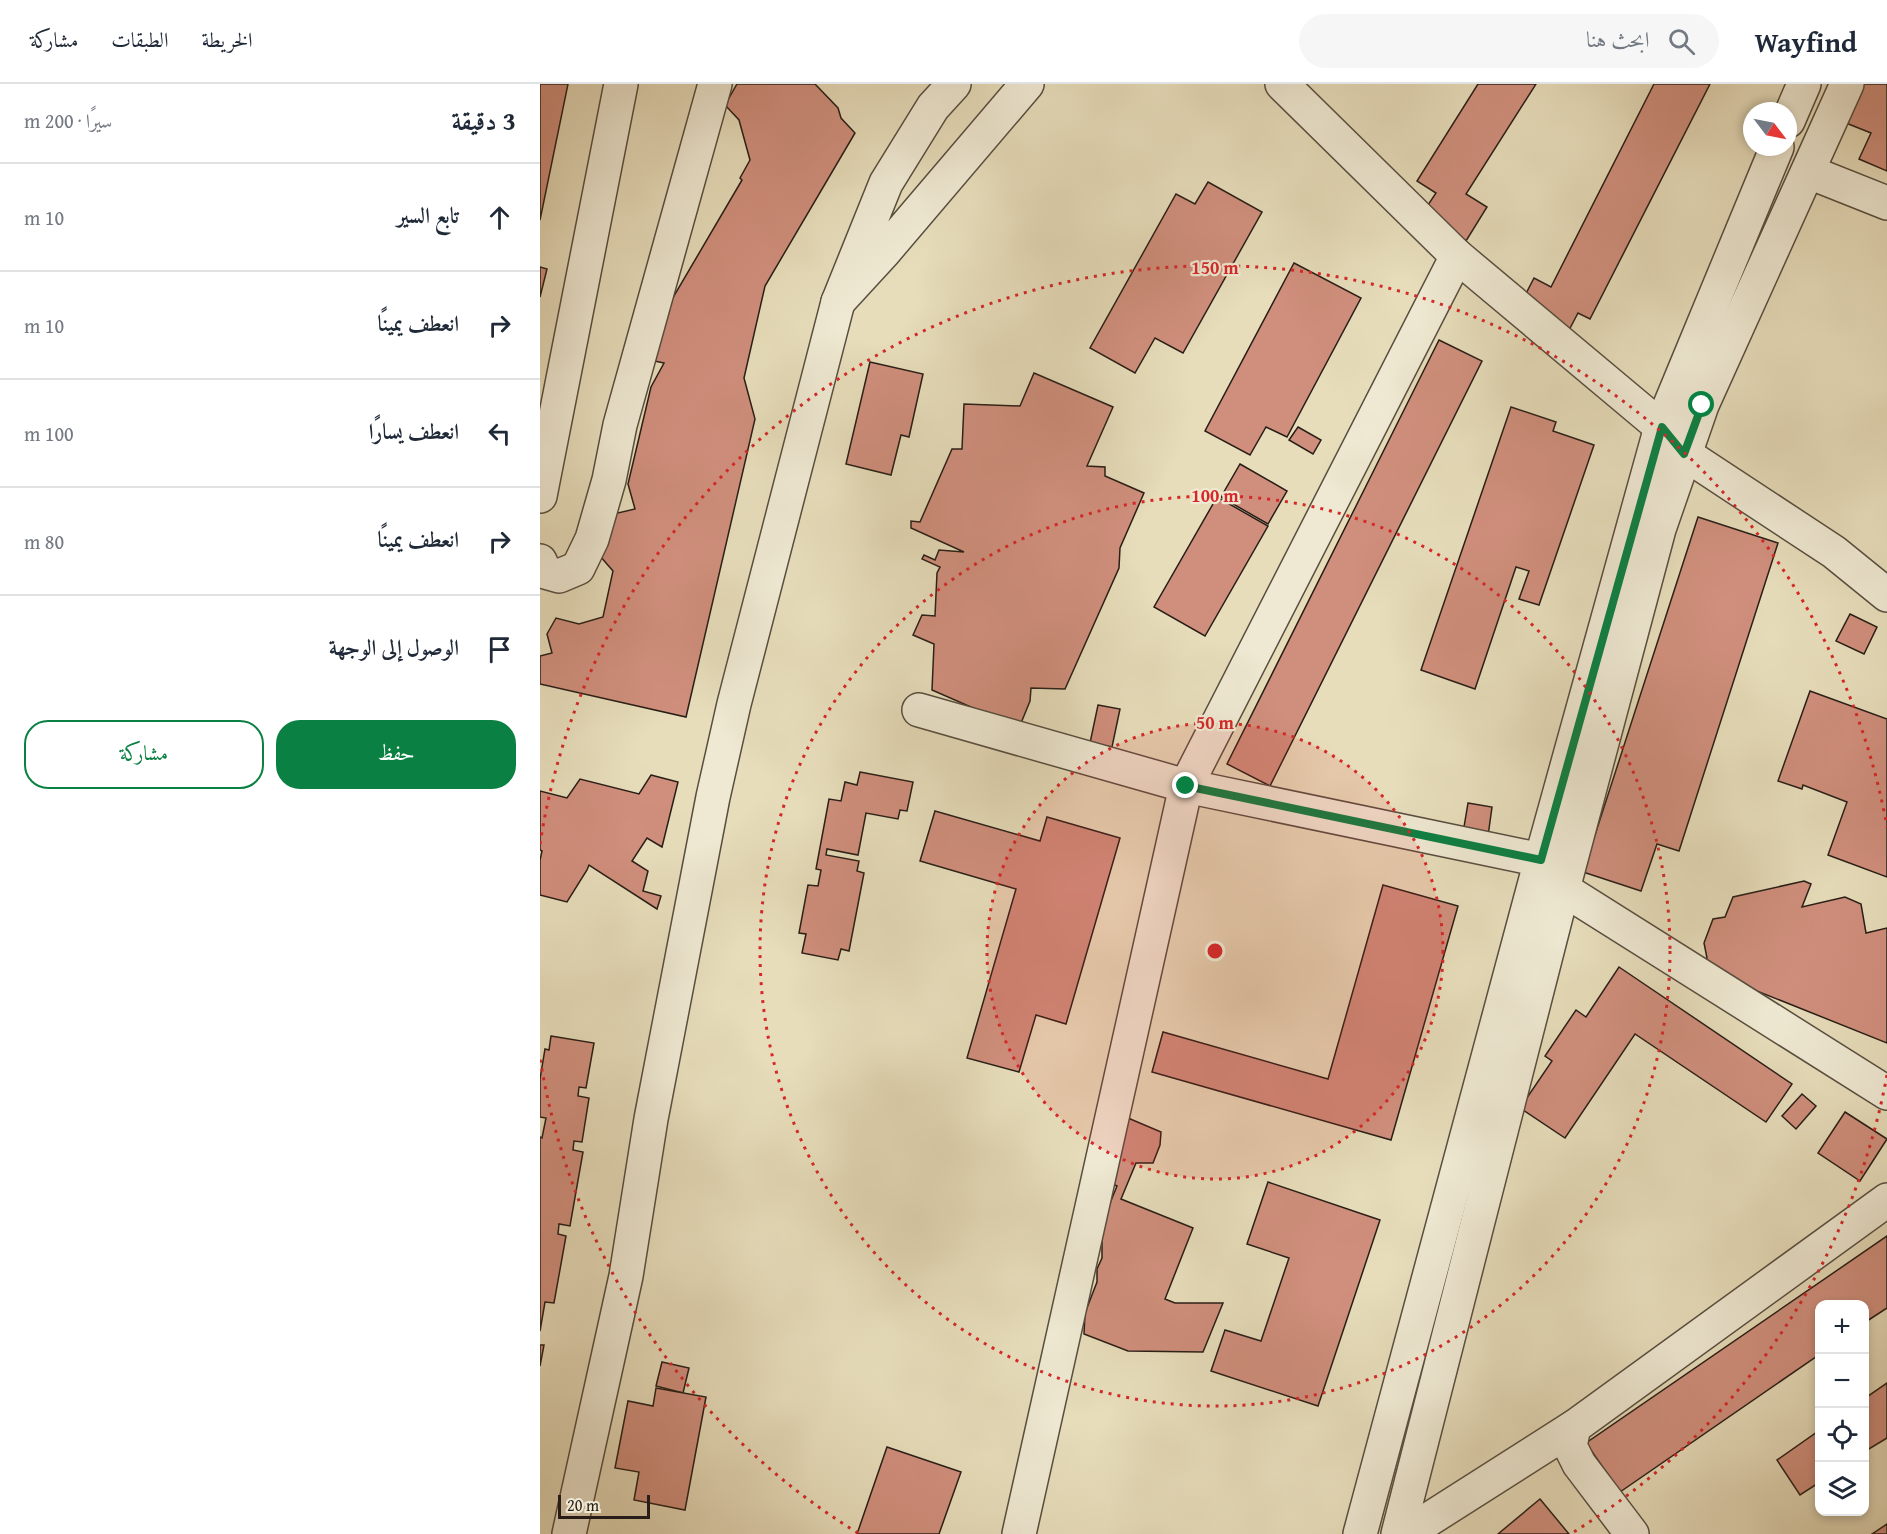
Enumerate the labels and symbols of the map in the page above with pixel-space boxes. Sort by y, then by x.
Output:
north arrow [1743,102,1797,156]
text: 150 m [1191,254,1239,281]
route start [1688,391,1714,417]
text: 100 m [1191,482,1239,509]
text: 50 m [1196,709,1235,736]
route end [1172,772,1198,798]
centre of rings [1205,941,1225,961]
scale bar [558,1492,650,1520]

